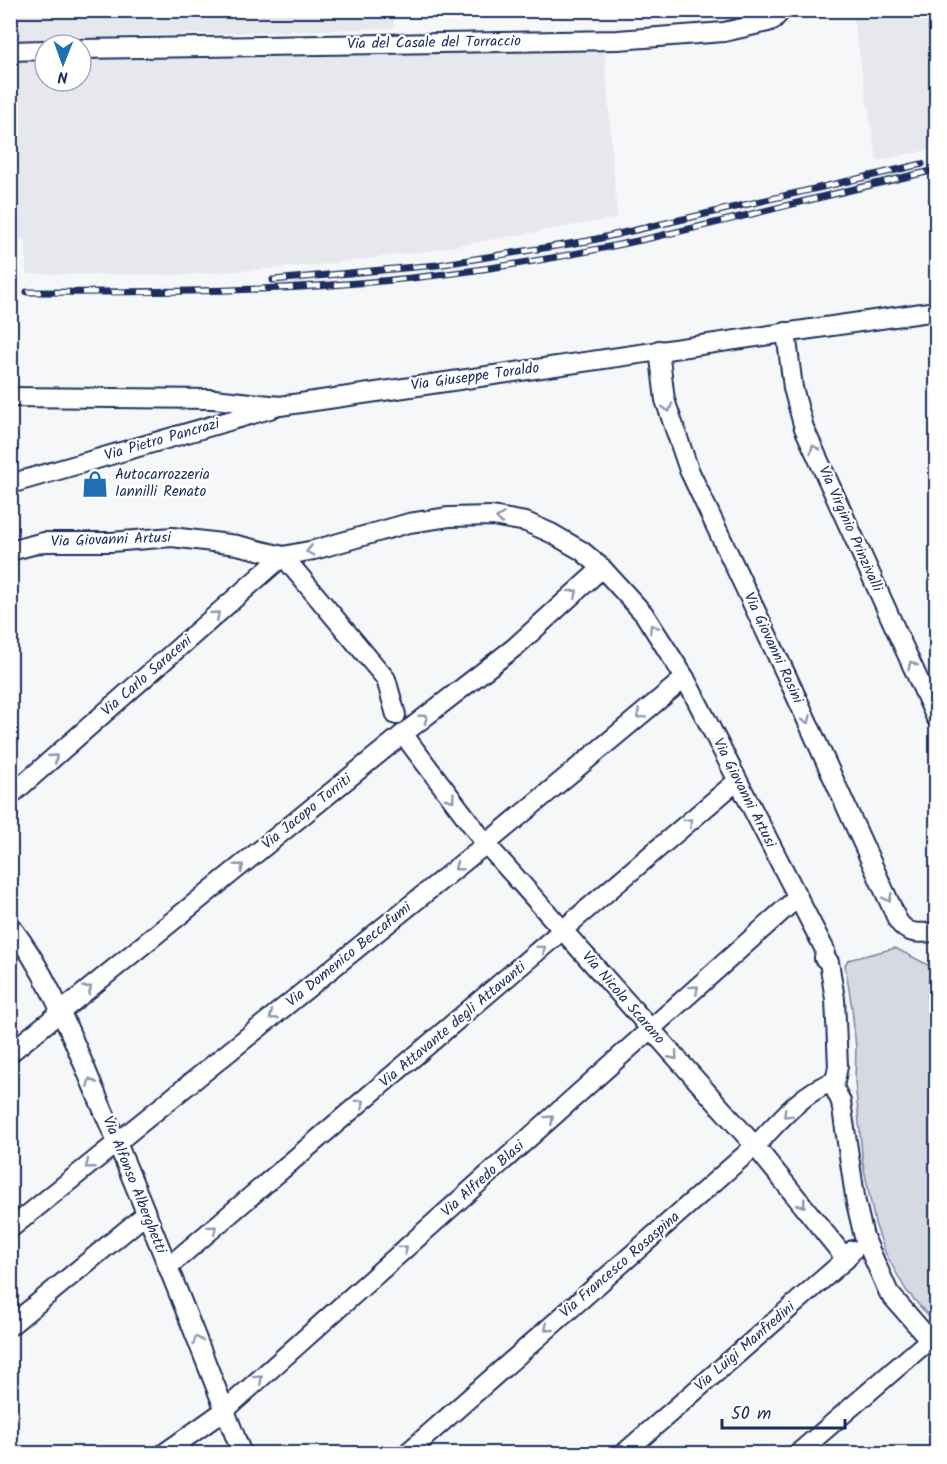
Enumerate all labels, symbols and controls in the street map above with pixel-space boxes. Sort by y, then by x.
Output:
street label: Via del Casale del Torraccio [347,29,521,57]
north arrow [33,33,93,93]
text: N [57,64,68,89]
street label: Via Giuseppe Toraldo [409,356,541,398]
one-way arrow [661,402,673,413]
street label: Via Pietro Pancrazi [102,412,224,468]
one-way arrow [809,445,821,456]
street label: Via Virginio Prinzivalli [812,462,889,597]
place label: Autocarrozzeria Iannilli Renato [115,463,210,504]
shop icon: Autocarrozzeria Iannilli Renato [80,469,110,499]
one-way arrow [495,512,505,524]
street label: Via Giovanni Artusi [51,526,173,554]
one-way arrow [305,543,315,556]
street label: Via Giovanni Rosini [737,588,810,709]
one-way arrow [567,589,578,600]
one-way arrow [209,611,220,622]
one-way arrow [650,624,661,635]
street label: Via Carlo Saraceni [96,629,199,722]
one-way arrow [908,660,920,671]
one-way arrow [636,708,647,719]
one-way arrow [417,714,428,725]
one-way arrow [800,714,812,725]
street label: Via Giovanni Artusi [706,734,783,853]
one-way arrow [47,754,58,765]
street label: Via Jacopo Torriti [257,767,358,856]
one-way arrow [443,791,454,802]
one-way arrow [682,818,693,829]
one-way arrow [453,860,464,871]
one-way arrow [233,863,244,874]
one-way arrow [880,891,892,902]
street label: Via Domenico Beccafumi [281,896,418,1013]
one-way arrow [535,946,546,957]
street label: Via Nicola Scarano [576,946,671,1050]
street label: Via Attavante degli Attavanti [374,955,533,1094]
one-way arrow [688,985,699,996]
one-way arrow [81,986,92,997]
one-way arrow [269,1009,280,1020]
one-way arrow [667,1050,678,1060]
one-way arrow [87,1078,99,1089]
one-way arrow [354,1099,365,1110]
one-way arrow [784,1106,795,1117]
street label: Via Alfonso Alberghetti [95,1113,173,1259]
one-way arrow [543,1115,553,1126]
street label: Via Alfredo Blasi [436,1134,531,1223]
one-way arrow [85,1158,96,1169]
one-way arrow [794,1197,805,1208]
street label: Via Francesco Rosaspina [554,1206,686,1324]
one-way arrow [206,1225,217,1236]
one-way arrow [397,1245,408,1256]
street label: Via Luigi Manfredini [689,1295,802,1398]
one-way arrow [545,1321,555,1332]
one-way arrow [192,1336,204,1347]
one-way arrow [252,1375,263,1386]
scale bar [722,1392,845,1430]
text: 50 m [731,1400,771,1429]

